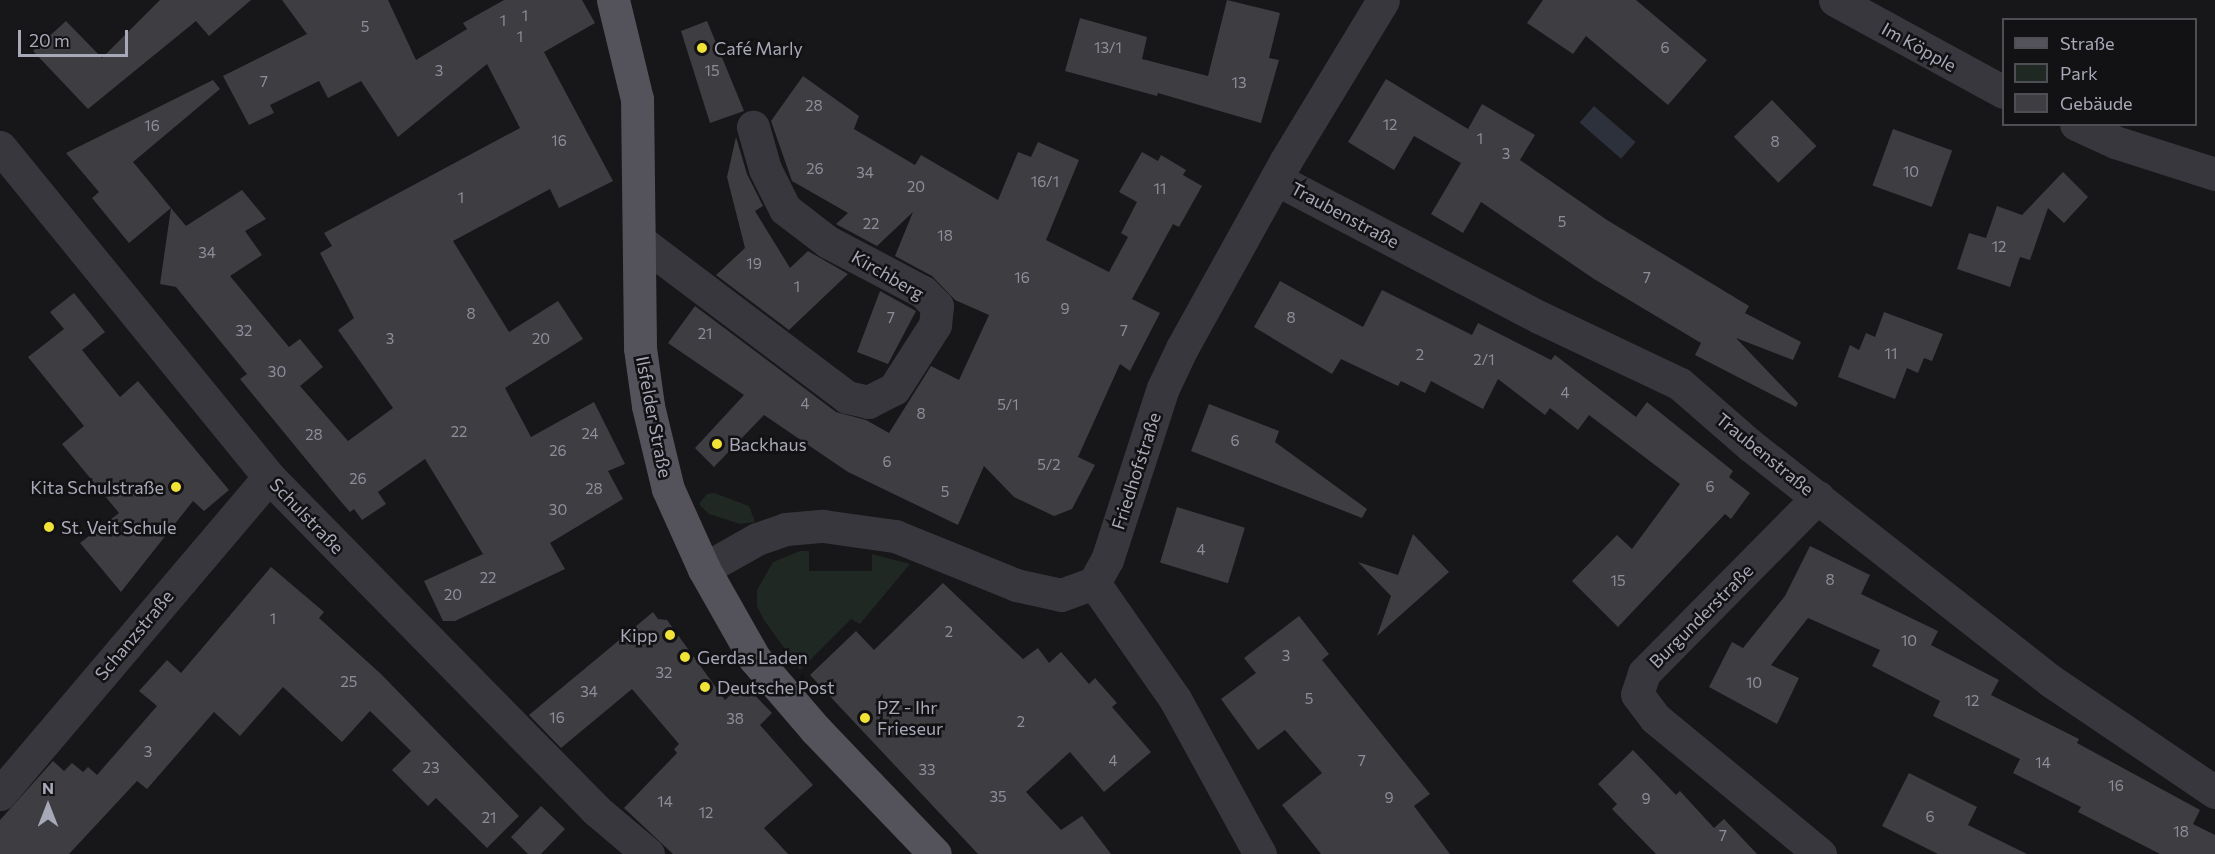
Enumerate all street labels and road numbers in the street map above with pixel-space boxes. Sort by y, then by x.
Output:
street label: Im Köpple [1878,18,1960,76]
street label: Traubenstraße [1287,177,1403,253]
street label: Kirchberg [848,246,928,304]
street label: Ilsfelder Straße [632,354,676,480]
street label: Traubenstraße [1712,408,1818,500]
street label: Friedhofstraße [1107,410,1165,532]
street label: Schulstraße [266,474,348,558]
street label: Burgunderstraße [1645,560,1757,672]
street label: Schanzstraße [90,586,178,684]

